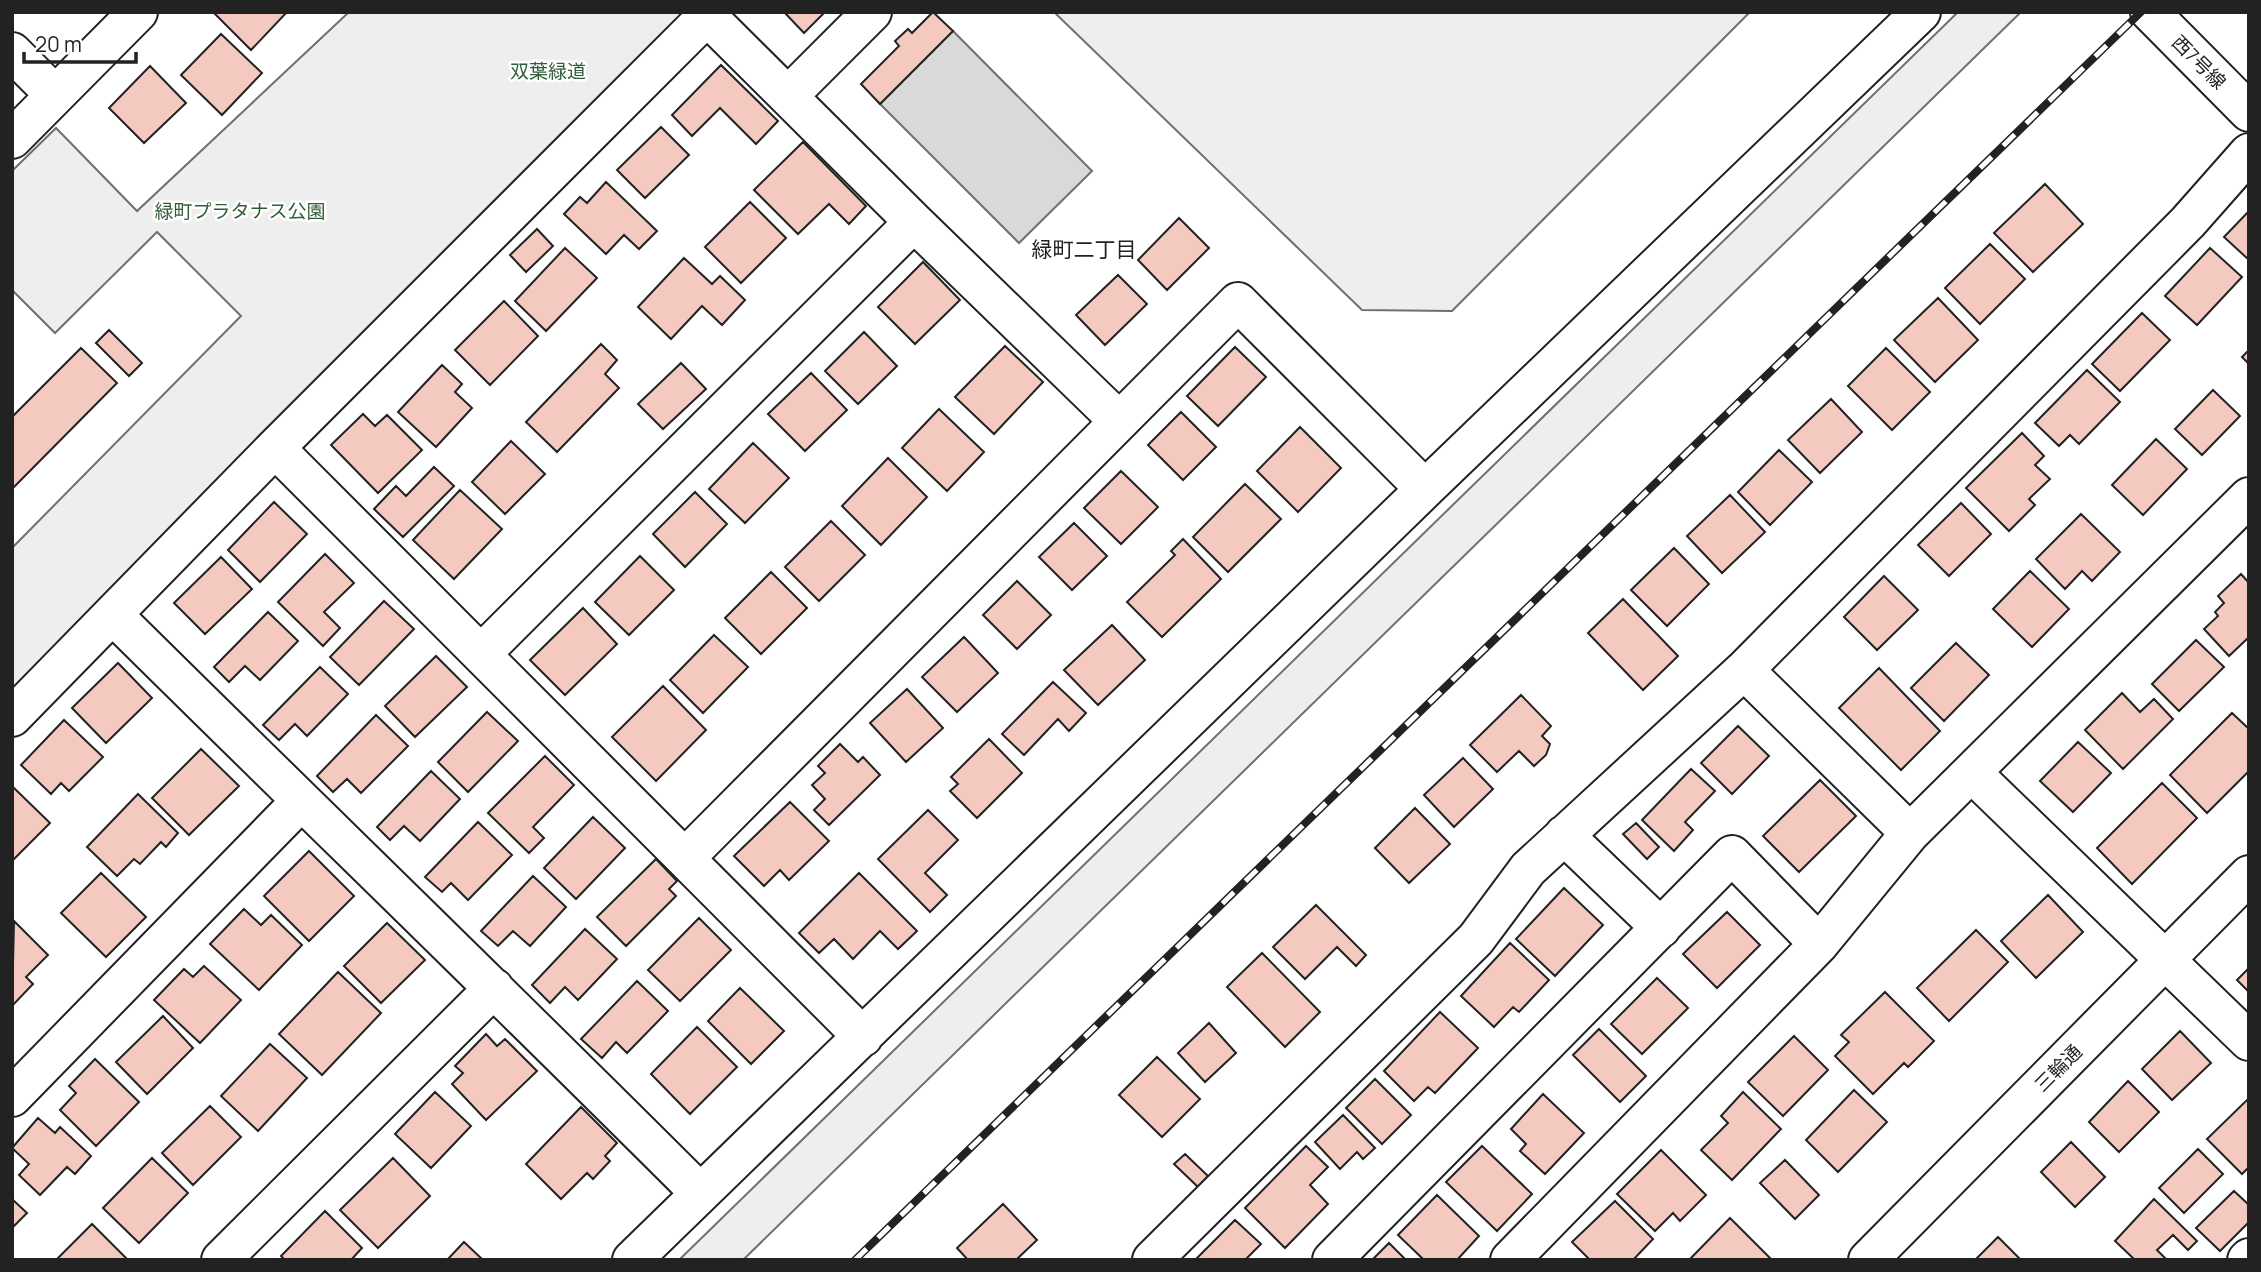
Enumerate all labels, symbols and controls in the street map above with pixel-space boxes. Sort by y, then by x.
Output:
scale bar [24,21,136,65]
street label: 西7号線 [2166,29,2232,95]
text: 20 m [35,30,82,58]
park label: 双葉緑道 [510,58,586,84]
park label: 緑町プラタナス公園 [154,198,326,224]
district label: 緑町二丁目 [1032,235,1137,263]
street label: 三輪通 [2029,1039,2087,1097]

